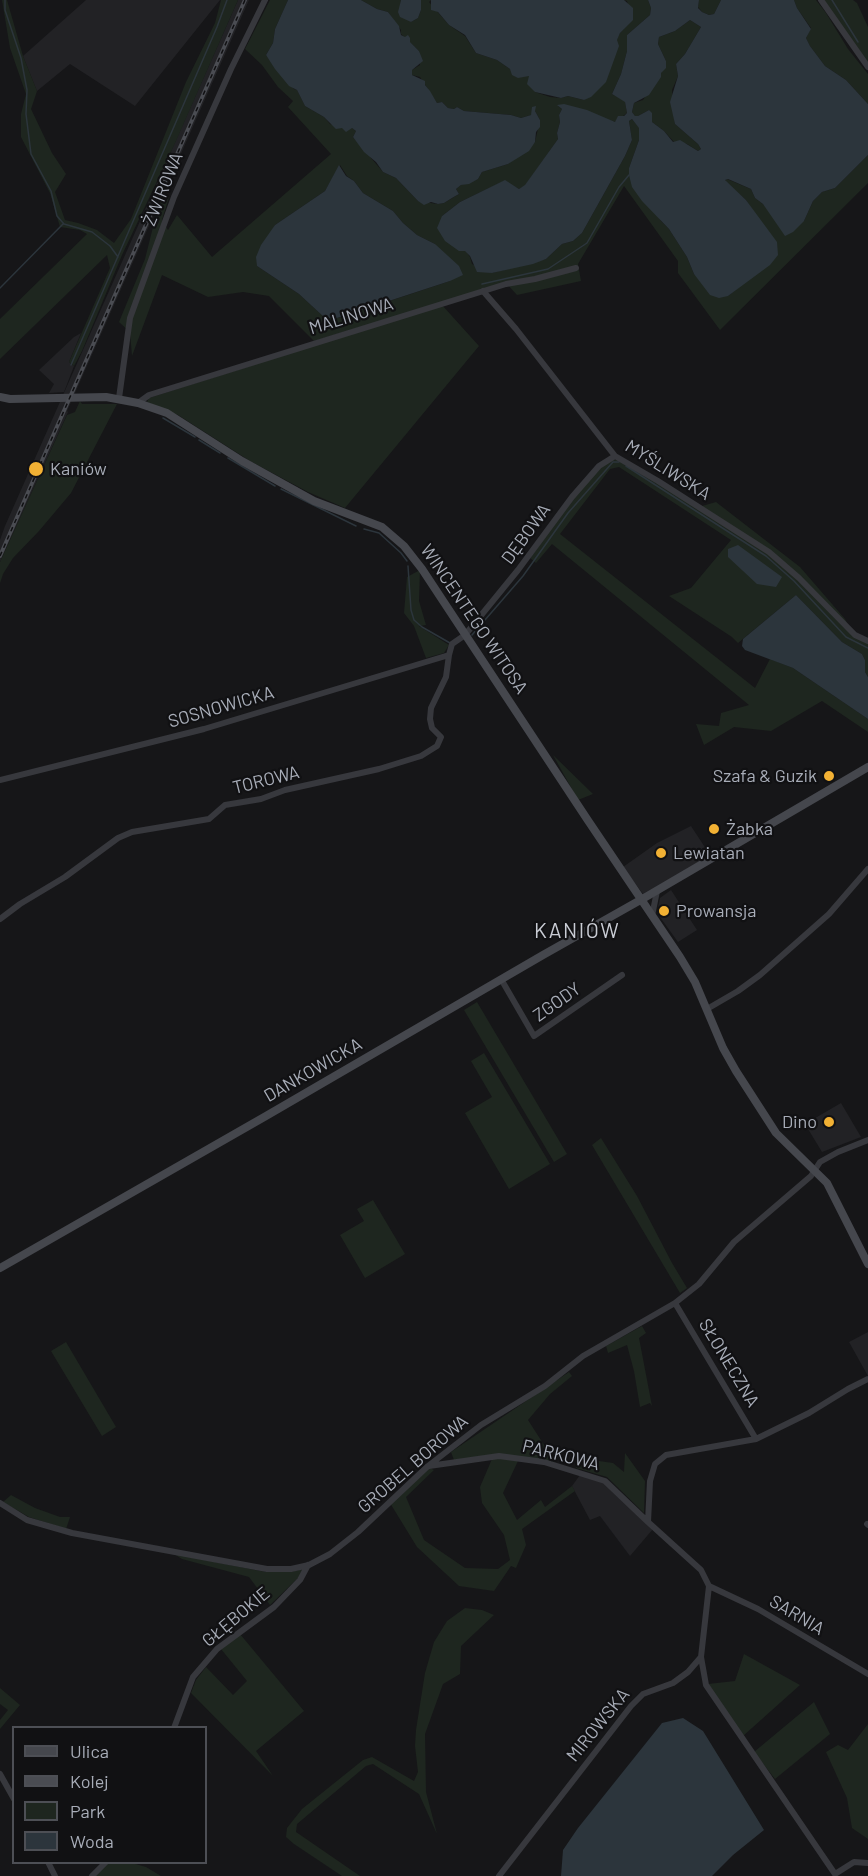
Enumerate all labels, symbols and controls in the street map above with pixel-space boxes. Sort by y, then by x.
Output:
street label: ŻWIROWA [138,149,188,229]
street label: MALINOWA [306,293,396,339]
street label: MYŚLIWSKA [621,435,715,505]
place label: Kaniów [50,458,107,480]
marker: Kaniów [27,460,45,478]
street label: DĘBOWA [497,500,555,568]
street label: WINCENTEGO WITOSA [416,540,532,698]
street label: SOSNOWICKA [166,682,276,732]
street label: TOROWA [231,761,301,799]
place label: Szafa & Guzik [713,765,817,787]
marker: Szafa & Guzik [822,769,836,783]
place label: Żabka [726,818,773,840]
marker: Żabka [707,822,721,836]
place label: Lewiatan [673,842,745,864]
marker: Lewiatan [654,846,668,860]
place label: Prowansja [676,900,757,922]
marker: Prowansja [657,904,671,918]
district label: KANIÓW [534,918,620,944]
street label: ZGODY [529,978,585,1026]
street label: DANKOWICKA [260,1033,366,1107]
place label: Dino [782,1111,817,1133]
marker: Dino [822,1115,836,1129]
street label: SŁONECZNA [694,1315,764,1411]
street label: GROBEL BOROWA [354,1410,472,1518]
street label: PARKOWA [520,1435,602,1475]
street label: GŁĘBOKIE [198,1582,274,1652]
street label: SARNIA [766,1590,828,1640]
street label: MIROWSKA [562,1684,634,1766]
legend [12,1726,207,1864]
text: Ulica [70,1740,109,1762]
text: Kolej [70,1770,109,1792]
text: Park [70,1800,105,1822]
text: Woda [70,1830,114,1852]

